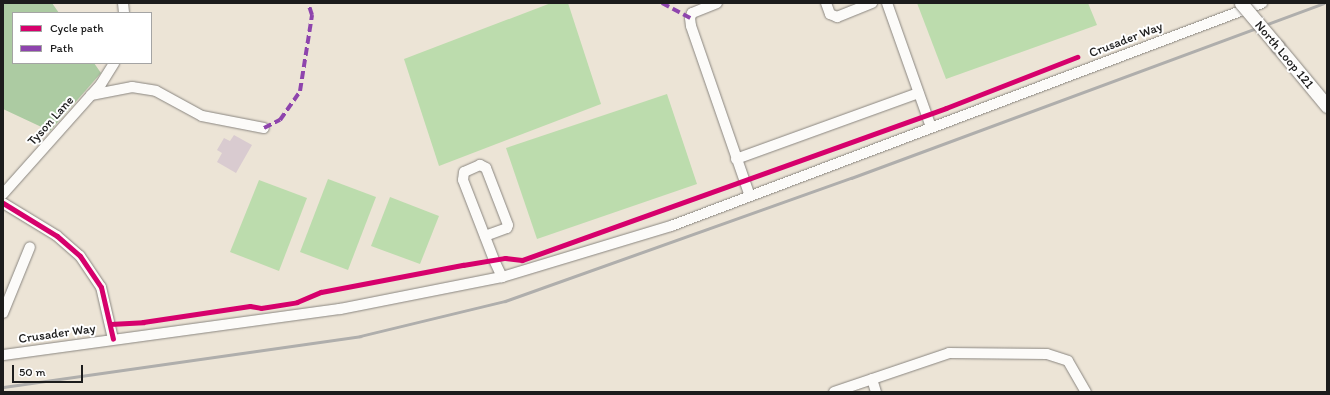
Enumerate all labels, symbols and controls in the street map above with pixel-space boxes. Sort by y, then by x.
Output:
legend [12,12,152,64]
street label: North Loop 121 [1251,18,1317,92]
street label: Crusader Way [1087,19,1165,61]
text: Cycle path [50,21,104,35]
text: Path [50,41,73,55]
street label: Tyson Lane [25,93,77,149]
street label: Crusader Way [17,321,97,347]
scale bar [14,357,85,383]
text: 50 m [19,365,45,379]

